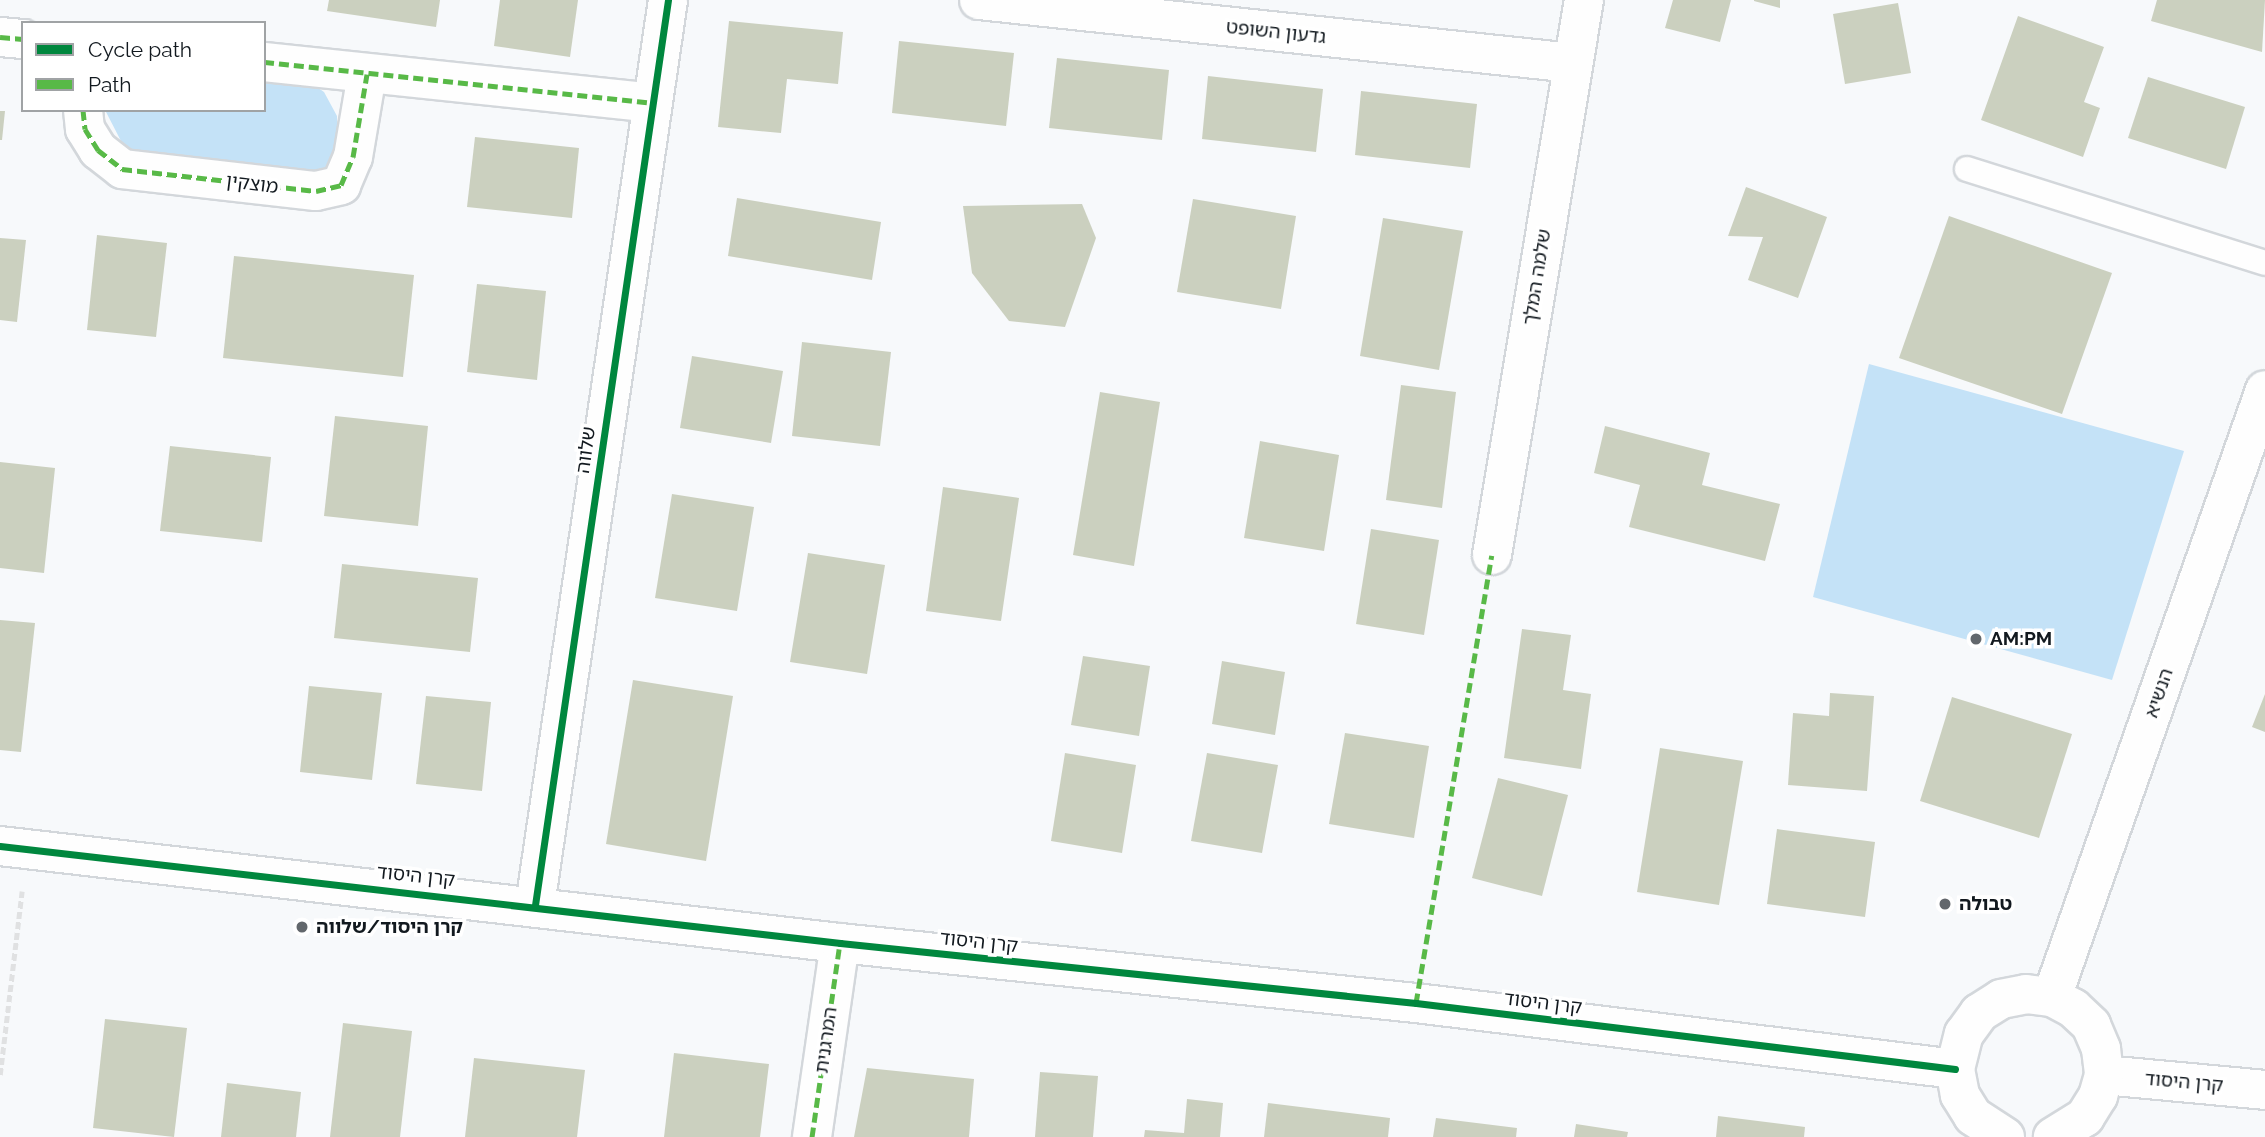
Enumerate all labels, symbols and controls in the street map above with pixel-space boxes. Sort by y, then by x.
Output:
street label: גדעון השופט [1225,15,1327,49]
legend [21,21,266,112]
text: Cycle path [88,37,192,62]
text: Path [88,72,132,97]
street label: מוצקין [225,169,279,199]
street label: שלמה המלך [1518,227,1556,327]
street label: שלווה [571,425,601,475]
place label: AM:PM [1990,628,2052,650]
marker: AM:PM [1968,631,1984,647]
street label: הנשיא [2140,665,2178,721]
street label: קרן היסוד [376,861,456,891]
place label: טבולה [1959,893,2012,915]
marker: טבולה [1937,896,1953,912]
place label: קרן היסוד/שלווה [316,916,463,938]
marker: קרן היסוד/שלווה [294,919,310,935]
street label: קרן היסוד [939,927,1019,957]
street label: קרן היסוד [1503,987,1583,1019]
street label: המרגנית [810,1005,842,1075]
street label: קרן היסוד [2144,1067,2224,1097]

